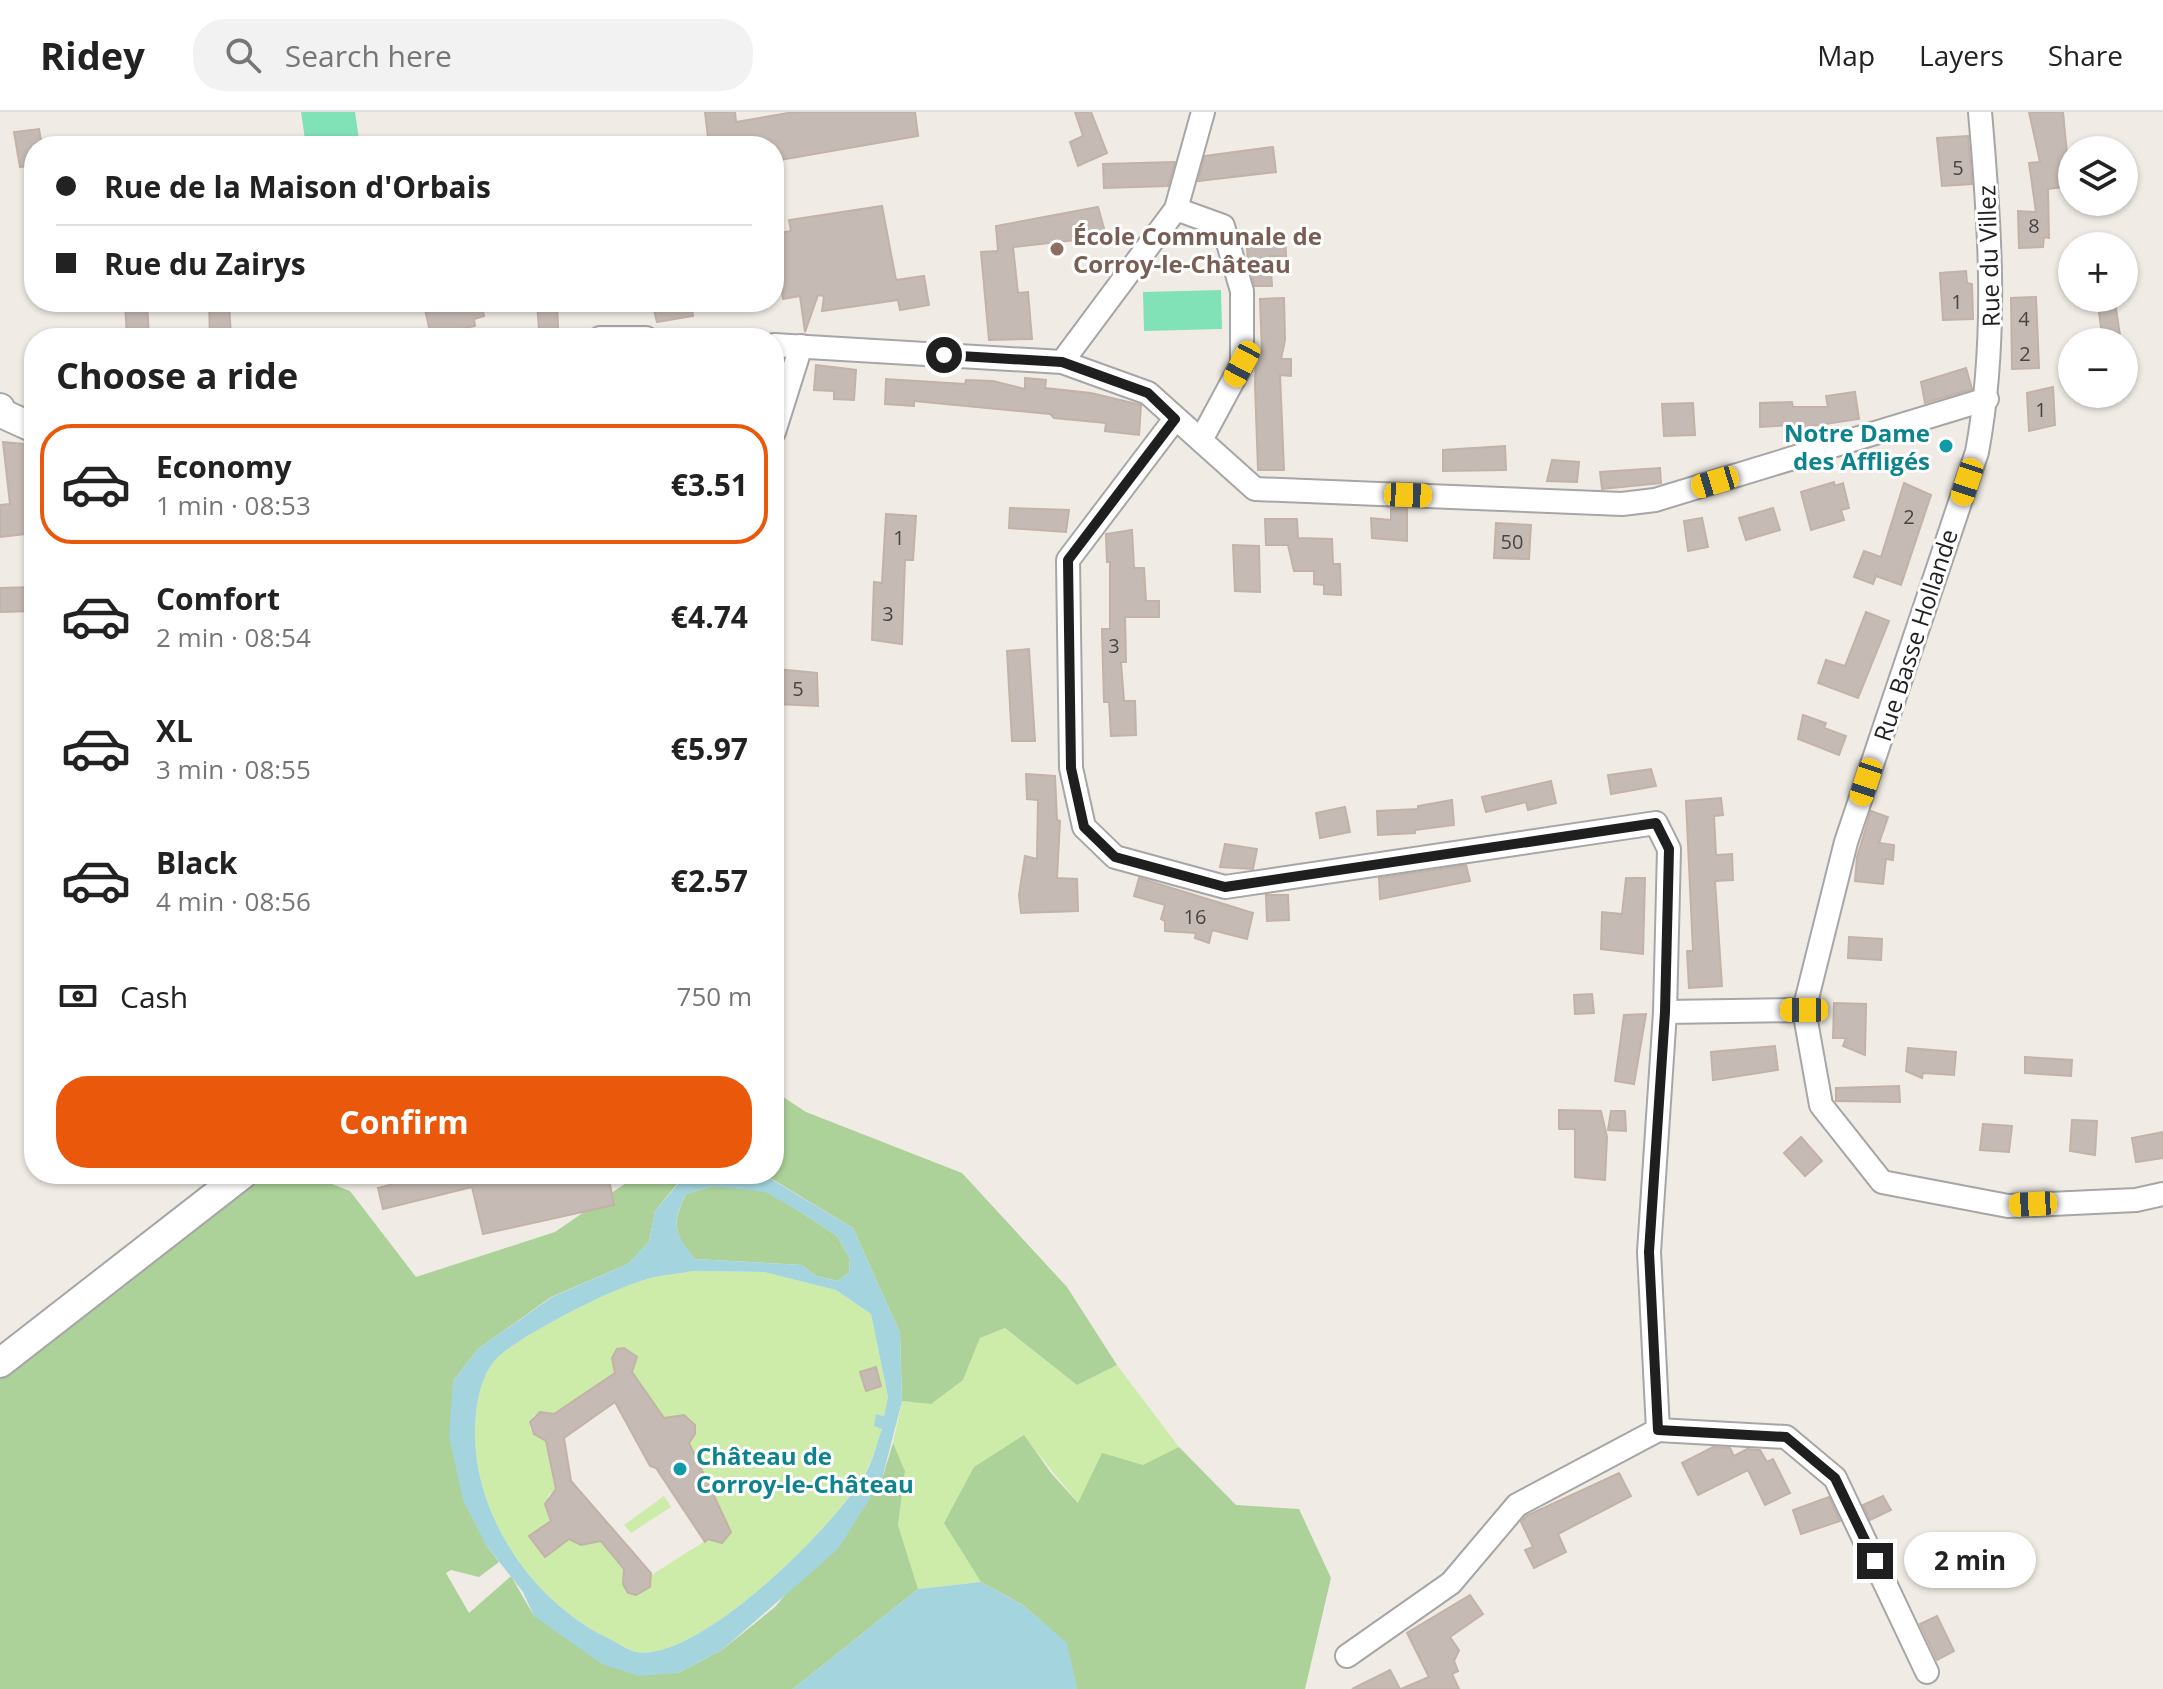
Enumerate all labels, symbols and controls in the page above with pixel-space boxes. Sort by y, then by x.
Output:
search box [193,19,753,91]
text: Ridey [40,29,145,81]
icon: search [221,33,265,77]
text: Search here [285,35,452,76]
text: Map [1817,36,1875,74]
text: Layers [1919,36,2004,74]
text: Share [2048,36,2123,74]
map controls [2058,136,2138,408]
button: layers [2058,136,2138,216]
house number: 5 [1952,154,1964,181]
text: Rue de la Maison d'Orbais [104,166,491,207]
street label: Rue du Villez [1969,184,2007,328]
house number: 8 [2028,212,2040,239]
place label: École Communale de Corroy-le-Château [1073,219,1322,280]
button: + [2058,232,2138,312]
marker: École Communale de Corroy-le-Château [1048,240,1066,258]
text: Rue du Zairys [104,243,306,284]
house number: 1 [1951,288,1963,315]
house number: 4 [2018,305,2030,332]
button: − [2058,328,2138,408]
route start [926,337,962,373]
car [1220,337,1264,391]
house number: 2 [2019,340,2031,367]
text: Choose a ride [56,351,298,400]
house number: 1 [2035,396,2047,423]
place label: Notre Dame des Affligés [1784,416,1930,477]
marker: Notre Dame des Affligés [1937,437,1955,455]
text: Economy [156,446,292,487]
icon: car [60,448,132,520]
car [1948,455,1986,509]
text: €3.51 [671,464,748,505]
car [1689,464,1741,500]
car [1384,482,1432,508]
text: 1 min · 08:53 [156,487,311,523]
house number: 2 [1903,503,1915,530]
house number: 1 [893,524,905,551]
street label: Rue Basse Hollande [1865,525,1965,745]
house number: 50 [1501,528,1523,555]
text: Comfort [156,578,280,619]
icon: car [60,580,132,652]
text: €4.74 [671,596,748,637]
house number: 3 [882,600,894,627]
text: 2 min · 08:54 [156,619,311,655]
house number: 3 [1108,632,1120,659]
house number: 5 [792,675,804,702]
text: XL [156,710,193,751]
icon: car [60,712,132,784]
text: €5.97 [671,728,748,769]
text: 3 min · 08:55 [156,751,311,787]
car [1847,755,1885,809]
text: Black [156,842,237,883]
icon: car [60,844,132,916]
text: €2.57 [671,860,748,901]
text: 4 min · 08:56 [156,883,311,919]
house number: 16 [1184,903,1206,930]
icon: cash [56,974,100,1018]
text: Cash [120,976,188,1017]
text: 750 m [677,978,752,1014]
car [1780,998,1828,1022]
button: Confirm [56,1076,752,1168]
car [2008,1191,2058,1217]
place label: Château de Corroy-le-Château [696,1439,914,1500]
marker: Château de Corroy-le-Château [671,1460,689,1478]
callout: 2 min [1903,1533,2035,1589]
text: 2 min [1934,1542,2006,1578]
route end [1857,1543,1893,1579]

